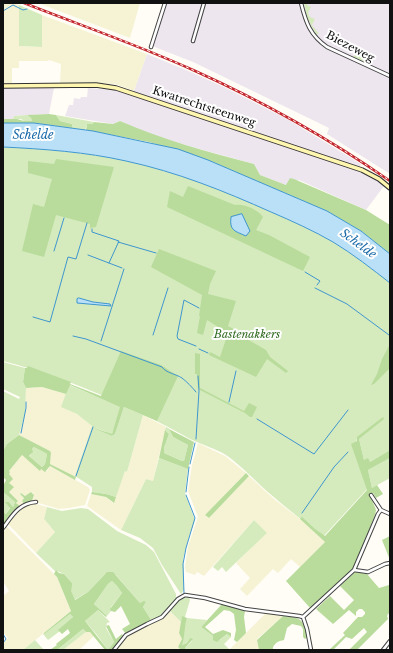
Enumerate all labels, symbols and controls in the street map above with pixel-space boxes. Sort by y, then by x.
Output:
street label: Biezeweg [324,29,376,65]
street label: Kwatrechtsteenweg [151,84,257,130]
water label: Schelde [12,129,54,143]
water label: Schelde [337,226,379,262]
park label: Bastenakkers [214,328,280,342]

